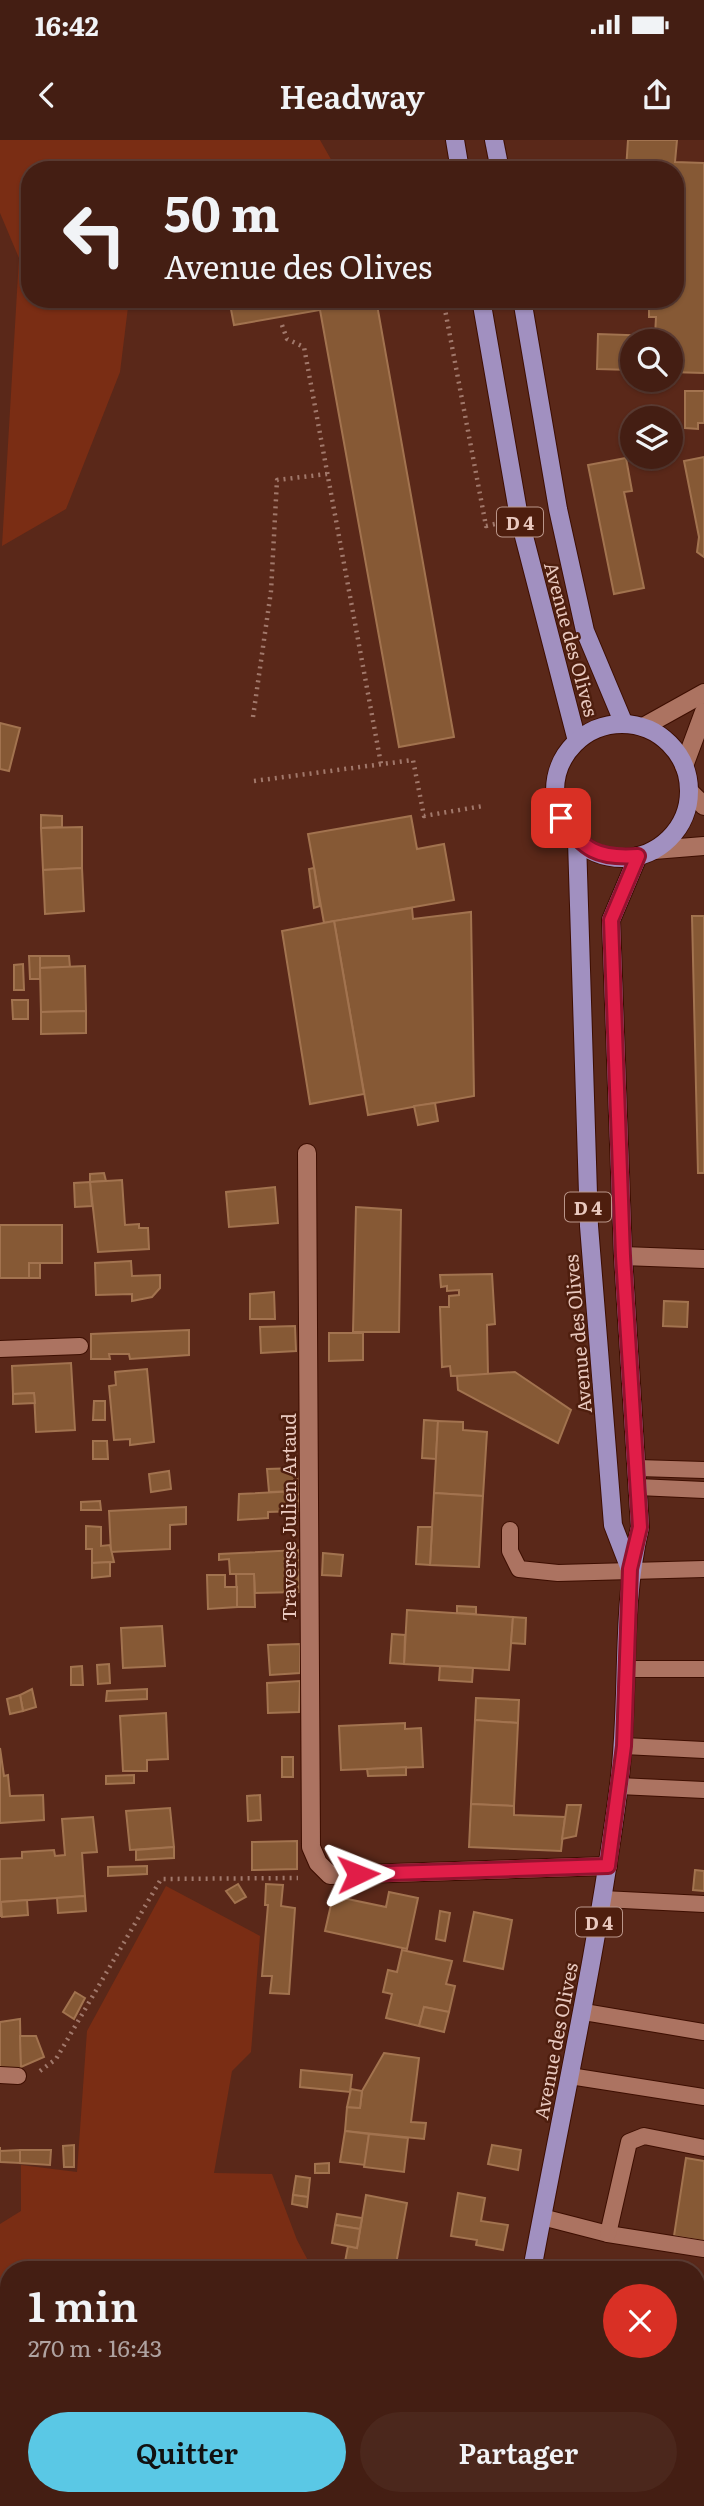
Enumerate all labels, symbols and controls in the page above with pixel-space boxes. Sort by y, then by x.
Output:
text: 16:42 [35,5,99,44]
text: Headway [279,71,425,119]
icon: back [28,76,66,114]
icon: share [638,76,676,114]
text: 50 m [164,174,280,247]
icon: left [49,189,140,280]
text: Avenue des Olives [164,241,432,289]
map controls [620,329,683,469]
button: search [620,329,683,392]
button: layers [620,406,683,469]
road number: D 4 [497,508,543,536]
street label: Avenue des Olives [538,558,606,720]
pin [531,788,591,848]
icon: arrive [542,799,580,837]
road number: D 4 [565,1192,611,1222]
street label: Avenue des Olives [556,1253,598,1415]
street label: Traverse Julien Artaud [274,1413,302,1621]
position arrow [321,1837,395,1911]
road number: D 4 [576,1908,622,1937]
street label: Avenue des Olives [526,1960,584,2122]
text: 1 min [28,2273,138,2335]
button: close [603,2284,677,2358]
text: 270 m · 16:43 [28,2330,162,2364]
button: Quitter [28,2412,346,2492]
button: Partager [360,2412,677,2492]

